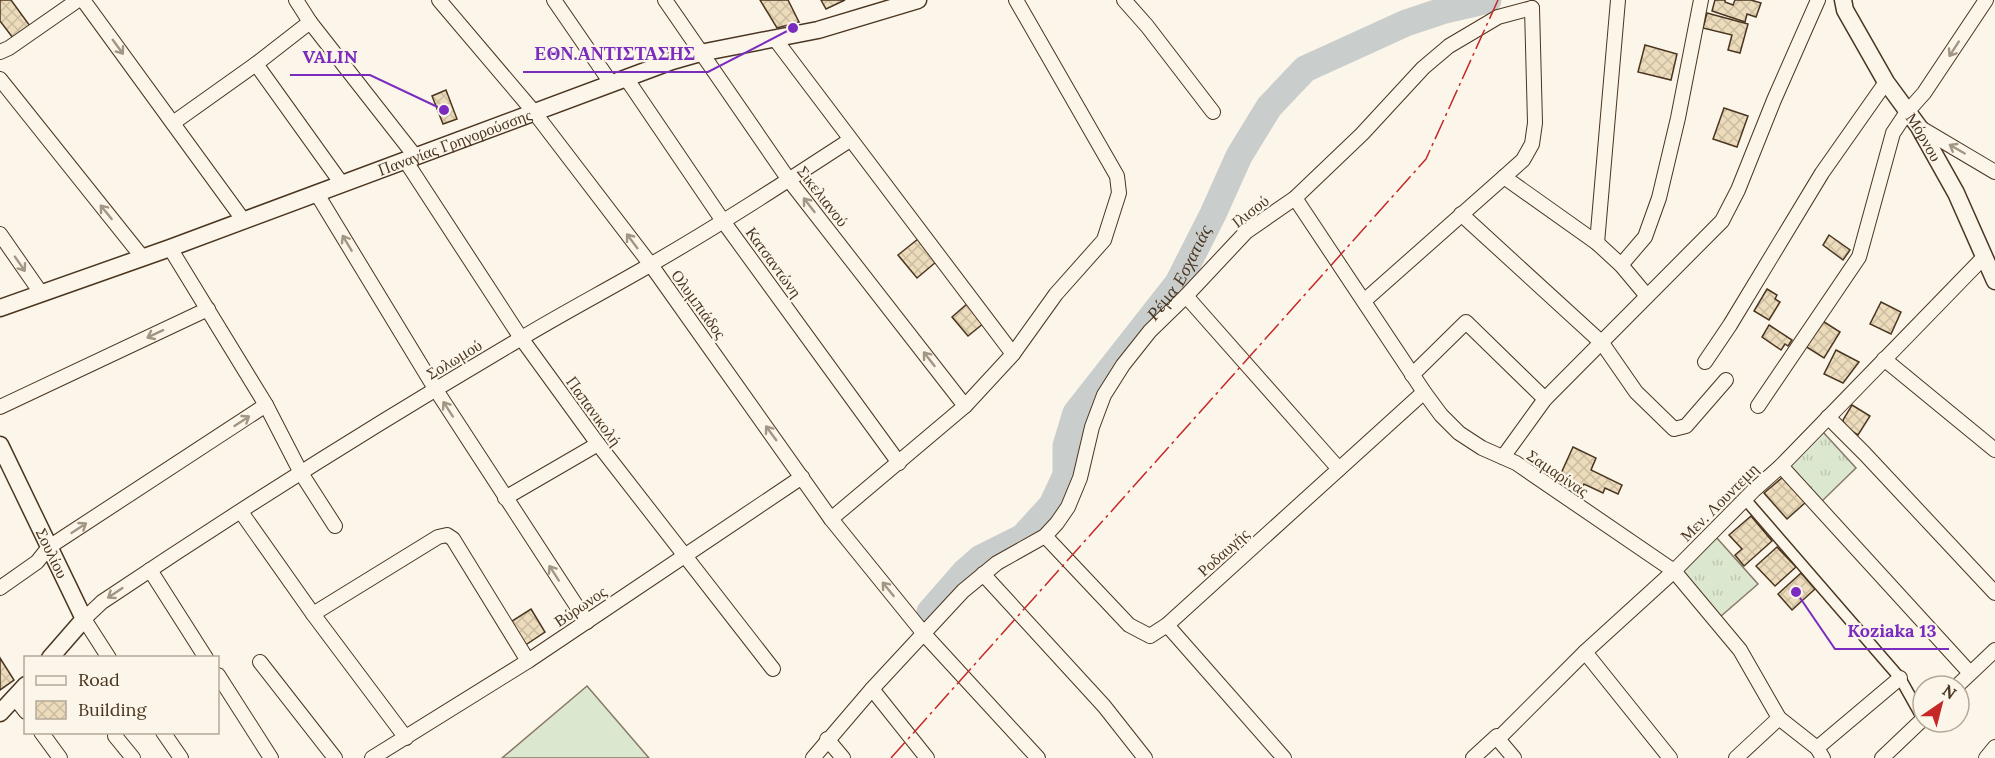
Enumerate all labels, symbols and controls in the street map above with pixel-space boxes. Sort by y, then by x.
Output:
callout: ΕΘΝ.ΑΝΤΙΣΤΑΣΗΣ [523,36,708,72]
one-way arrow [112,39,124,55]
callout: VALIN [290,39,370,75]
one-way arrow [1947,40,1959,57]
text: ΕΘΝ.ΑΝΤΙΣΤΑΣΗΣ [535,42,695,65]
text: VALIN [302,45,358,68]
street label: Παναγίας Γρηγορούσσης [375,104,535,180]
street label: Μόρνου [1902,109,1946,165]
one-way arrow [1949,143,1966,155]
street label: Σικελιανού [793,162,853,231]
street label: Ιλισού [1227,190,1273,232]
one-way arrow [803,198,816,214]
one-way arrow [100,204,113,220]
water label: Ρέμα Εσχατιάς [1141,220,1217,326]
street label: Κατσαντώνη [742,223,806,301]
one-way arrow [626,233,639,249]
one-way arrow [340,235,352,252]
one-way arrow [14,255,26,271]
street label: Ολυμπιάδος [667,266,731,343]
one-way arrow [146,329,164,341]
street label: Σολωμού [423,335,486,383]
one-way arrow [922,352,935,368]
street label: Παπανικολή [562,372,626,450]
one-way arrow [442,402,454,418]
one-way arrow [234,414,251,427]
one-way arrow [765,425,777,442]
street label: Σαμαρίνας [1523,445,1593,501]
street label: Μεν. Λουντεμη [1676,459,1762,545]
one-way arrow [71,521,88,534]
street label: Ροδαυγής [1193,523,1253,580]
street label: Σουλίου [32,525,73,581]
one-way arrow [548,565,560,582]
street label: Βύρωνος [550,581,610,631]
one-way arrow [881,582,895,597]
one-way arrow [108,587,124,599]
callout: Koziaka 13 [1835,613,1949,649]
text: Koziaka 13 [1847,619,1937,642]
legend [24,656,219,734]
text: Road [78,668,120,691]
north arrow [1911,674,1971,734]
text: N [1939,680,1960,703]
text: Building [78,698,148,721]

